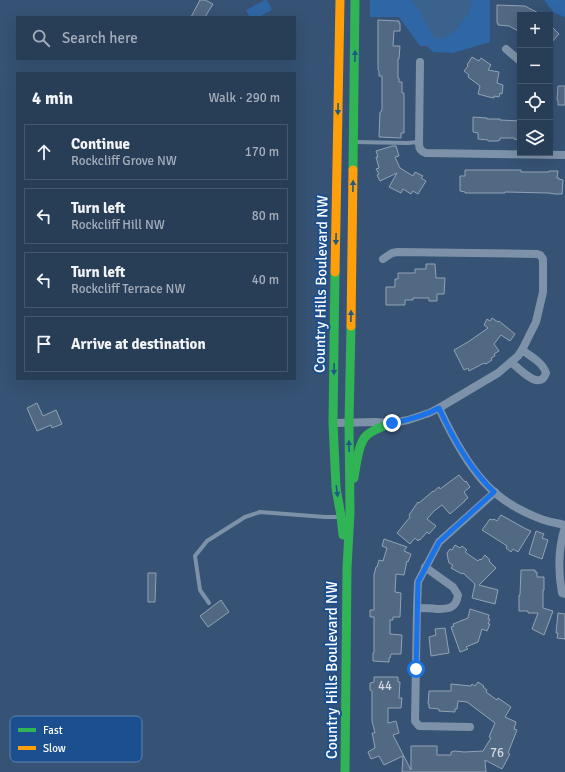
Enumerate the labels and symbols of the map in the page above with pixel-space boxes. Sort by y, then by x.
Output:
one-way arrow [352,49,358,62]
one-way arrow [335,103,342,115]
one-way arrow [350,179,356,192]
street label: Country Hills Boulevard NW [310,195,332,373]
one-way arrow [333,233,339,246]
one-way arrow [348,309,354,322]
one-way arrow [331,363,337,376]
route end [383,414,401,432]
one-way arrow [346,439,352,452]
one-way arrow [334,485,340,497]
street label: Country Hills Boulevard NW [323,581,341,759]
route start [407,660,425,678]
house number: 44 [378,678,392,694]
legend [10,716,142,762]
text: Fast [43,724,63,737]
text: Slow [43,742,66,755]
house number: 76 [490,745,504,761]

